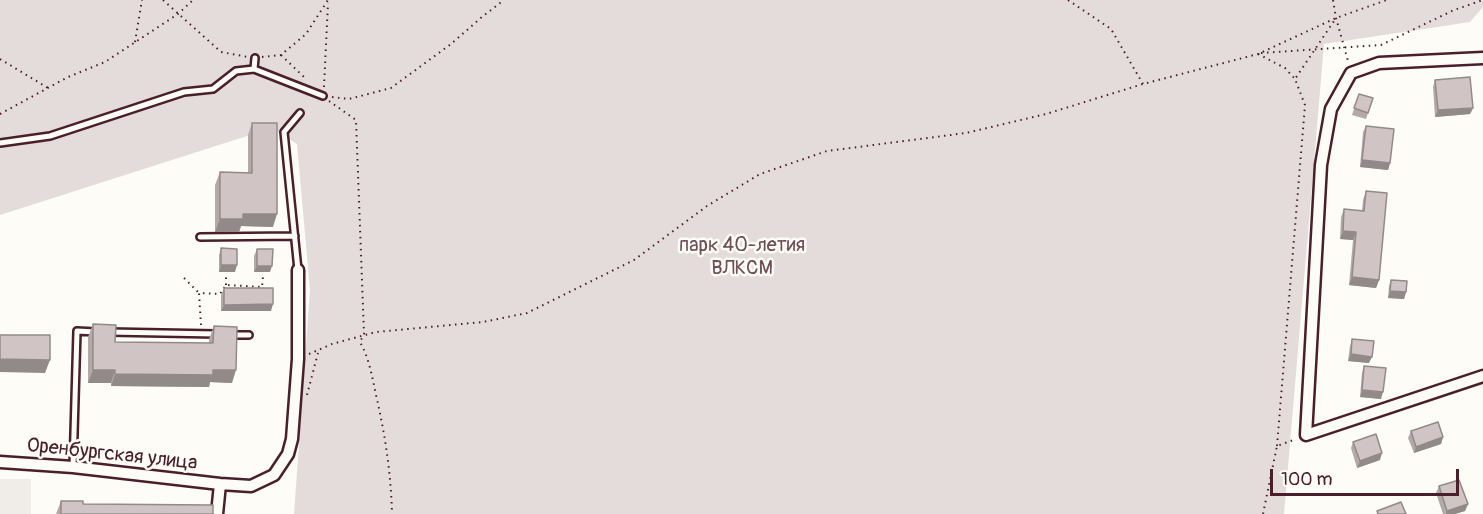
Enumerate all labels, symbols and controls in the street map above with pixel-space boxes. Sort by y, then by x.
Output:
park label: парк 40-летия ВЛКСМ [679,234,805,281]
street label: Оренбургская улица [25,434,199,476]
scale bar [1273,457,1462,495]
text: 100 m [1281,468,1333,491]

